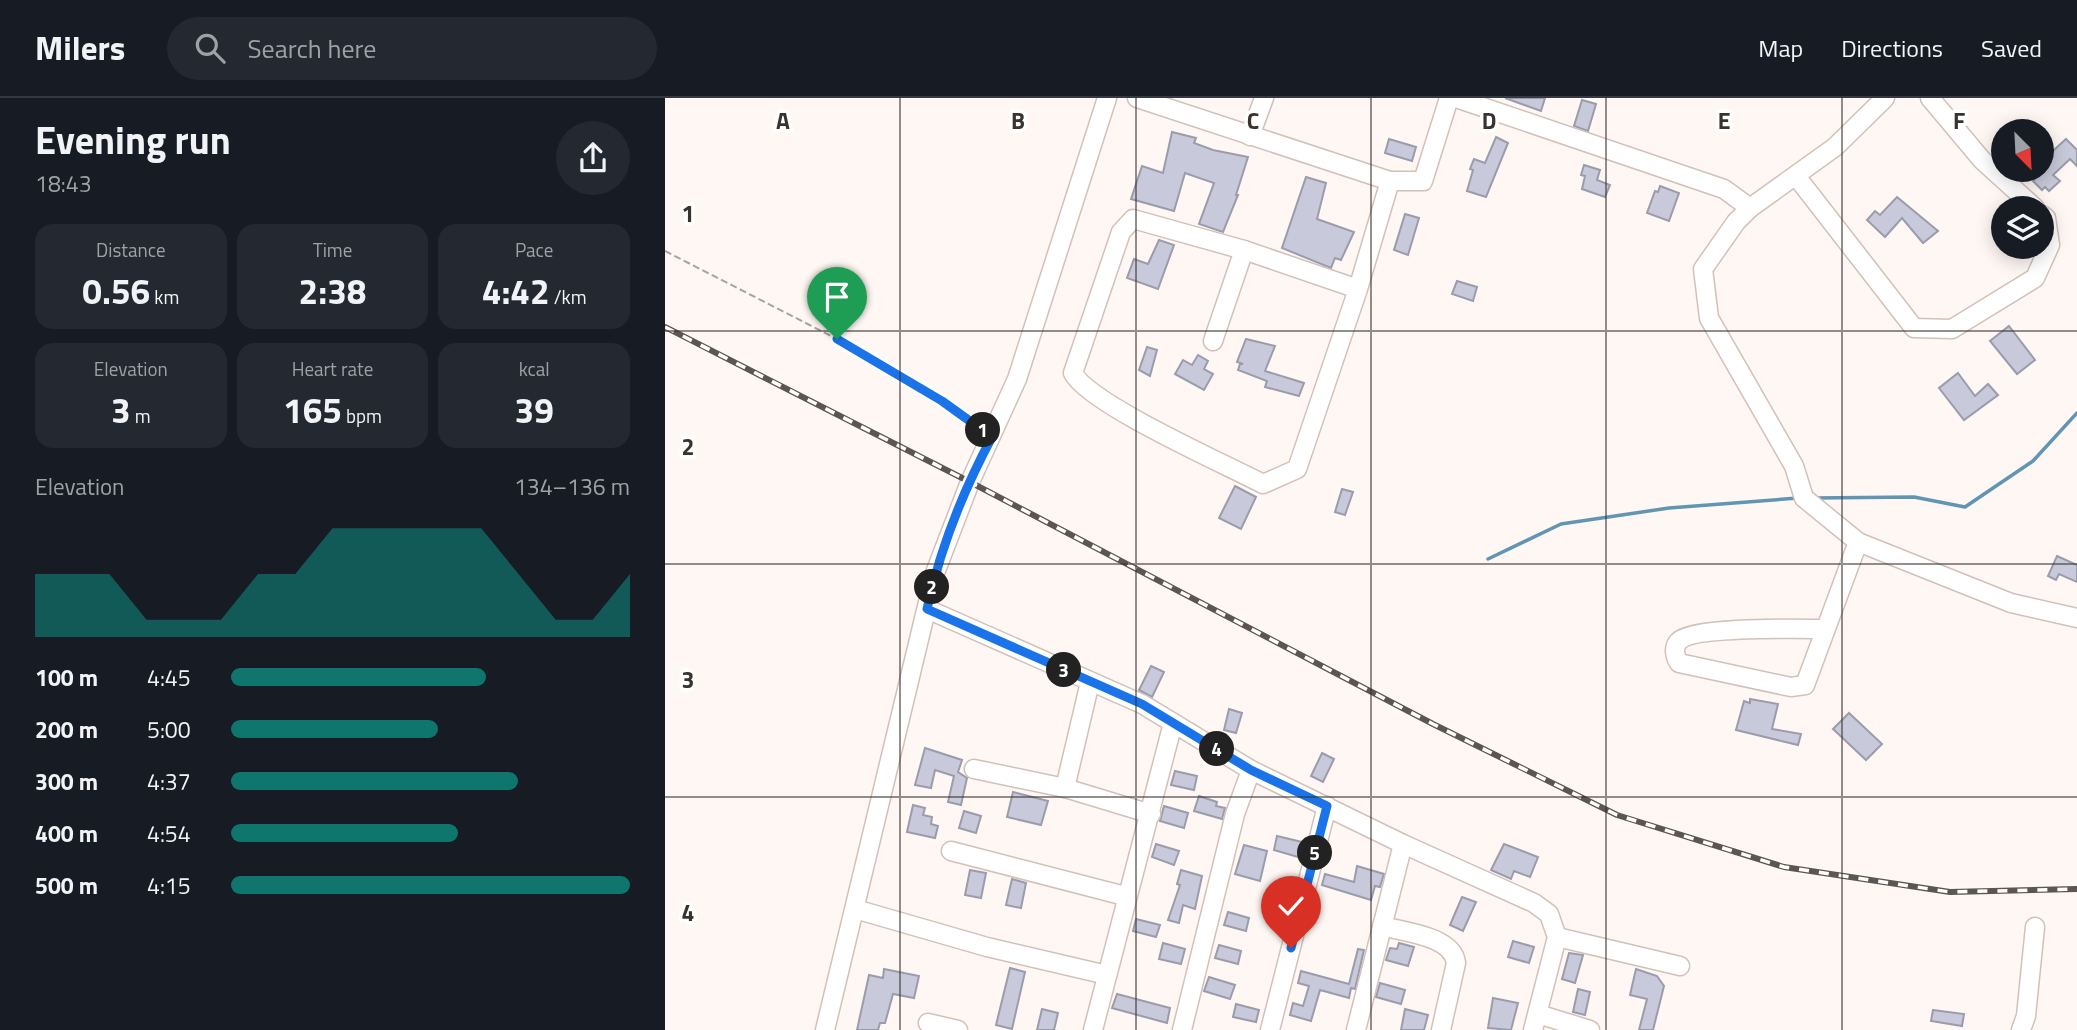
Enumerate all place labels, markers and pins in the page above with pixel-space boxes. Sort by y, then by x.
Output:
pin [807,267,867,339]
pin: 1 [965,412,1001,448]
pin: 2 [915,570,949,604]
pin: 3 [1047,652,1081,688]
pin: 4 [1199,732,1235,766]
pin: 5 [1297,836,1333,870]
pin [1261,876,1321,948]

